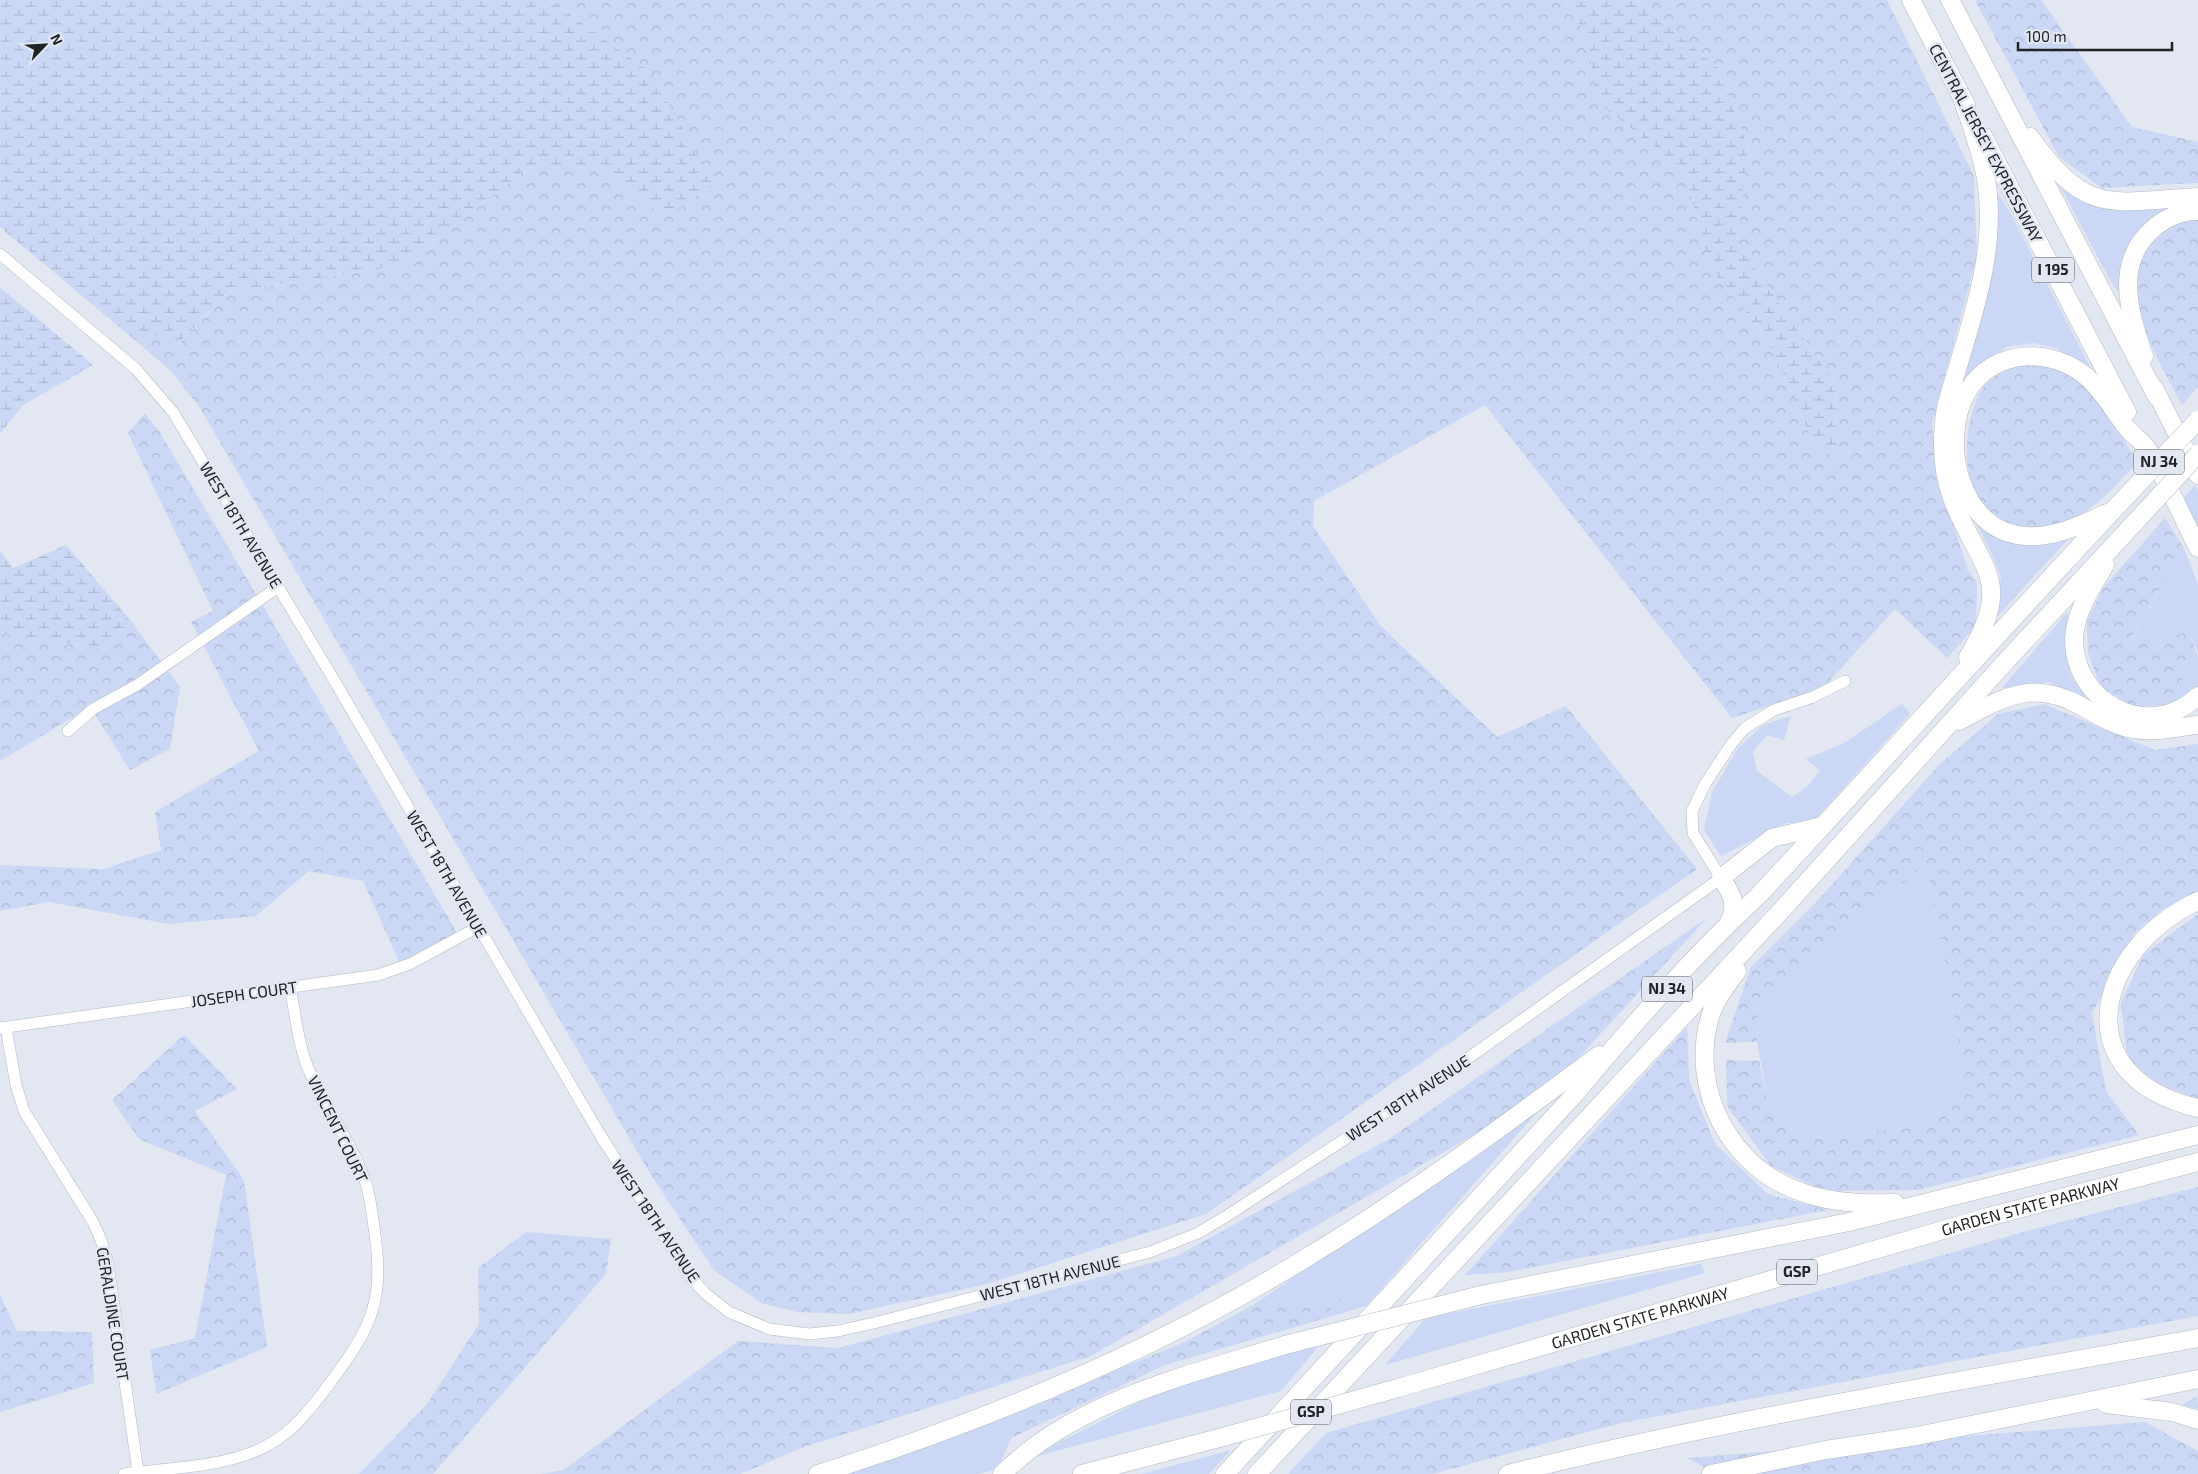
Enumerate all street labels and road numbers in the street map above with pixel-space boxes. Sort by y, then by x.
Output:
street label: CENTRAL JERSEY EXPRESSWAY [1926,40,2047,245]
road number: I 195 [2032,258,2074,282]
road number: NJ 34 [2134,450,2184,474]
street label: WEST 18TH AVENUE [196,458,287,591]
street label: WEST 18TH AVENUE [403,807,492,941]
road number: NJ 34 [1642,976,1692,1002]
street label: JOSEPH COURT [190,977,298,1010]
street label: WEST 18TH AVENUE [1342,1050,1473,1145]
street label: VINCENT COURT [304,1072,372,1185]
street label: WEST 18TH AVENUE [608,1156,705,1286]
street label: GARDEN STATE PARKWAY [1939,1173,2121,1239]
street label: GERALDINE COURT [94,1246,133,1382]
street label: WEST 18TH AVENUE [978,1251,1122,1304]
road number: GSP [1777,1260,1817,1284]
street label: GARDEN STATE PARKWAY [1549,1283,1731,1352]
road number: GSP [1291,1400,1331,1424]

